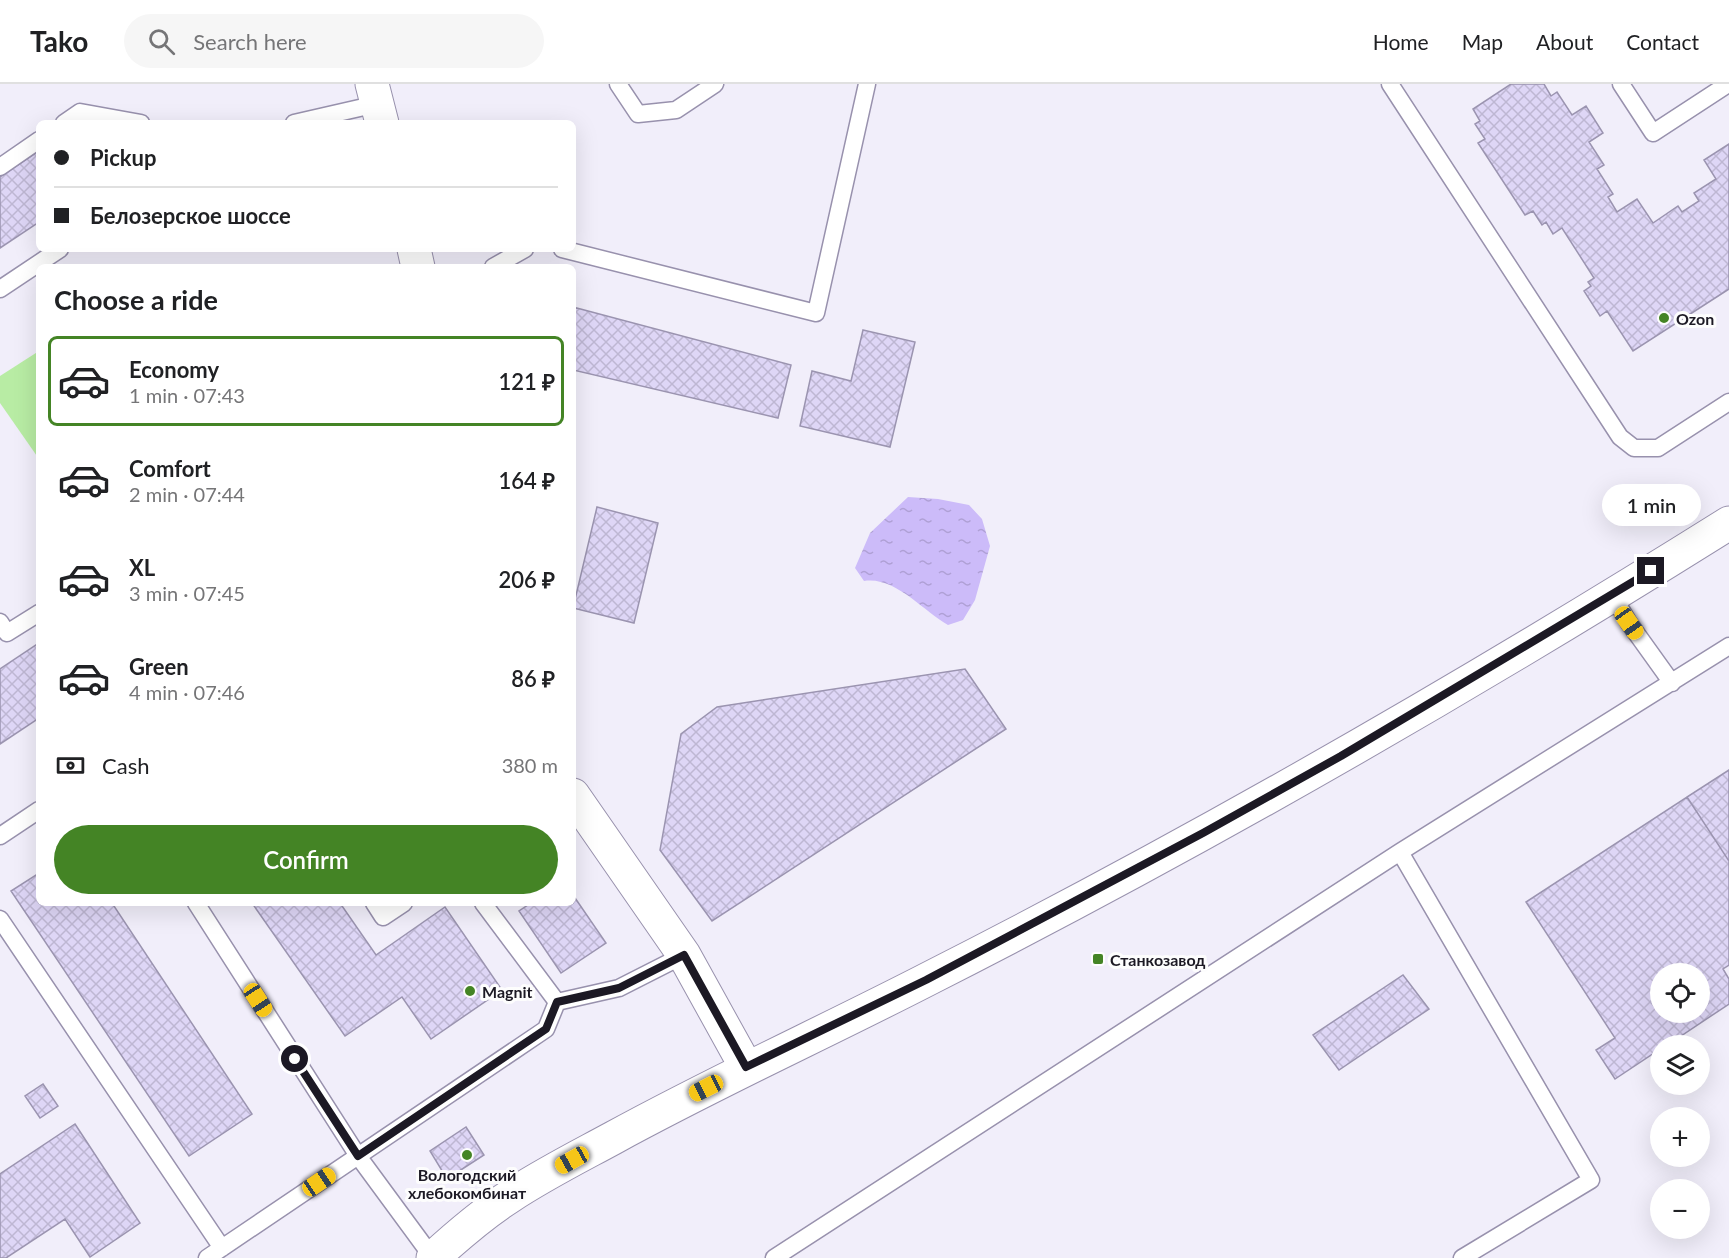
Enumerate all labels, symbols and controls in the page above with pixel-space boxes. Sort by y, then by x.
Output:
search box [124,14,544,68]
text: Tako [30,24,88,58]
icon: search [145,25,178,58]
text: Search here [193,28,307,55]
text: Home [1373,29,1429,54]
text: Map [1462,29,1503,54]
text: About [1536,29,1593,54]
text: Contact [1626,29,1699,54]
text: Pickup [90,144,156,171]
text: Белозерское шоссе [90,202,291,229]
text: Choose a ride [54,283,218,316]
place label: Ozon [1676,309,1714,328]
marker: Ozon [1657,311,1671,325]
icon: car [57,354,111,408]
text: Economy [129,356,219,383]
text: 121 ₽ [498,368,555,395]
text: 1 min · 07:43 [129,383,245,407]
icon: car [57,453,111,507]
text: Comfort [129,455,211,482]
text: 164 ₽ [498,467,555,494]
text: 2 min · 07:44 [129,482,245,506]
callout: 1 min [1602,484,1700,526]
text: 1 min [1627,493,1676,517]
icon: car [57,552,111,606]
text: XL [129,554,155,581]
route end [1637,557,1664,584]
text: 206 ₽ [498,566,555,593]
text: 3 min · 07:45 [129,581,245,605]
car [1611,603,1647,643]
icon: car [57,651,111,705]
text: Green [129,653,189,680]
text: 86 ₽ [511,665,555,692]
text: 4 min · 07:46 [129,680,245,704]
icon: cash [54,749,87,782]
text: Cash [102,752,149,779]
text: 380 m [502,753,558,777]
button: Confirm [54,825,558,894]
place label: Станкозавод [1110,950,1206,969]
marker: Станкозавод [1091,952,1105,966]
map controls [1650,963,1710,1239]
button: locate [1650,963,1710,1023]
car [241,980,275,1020]
place label: Magnit [482,982,533,1001]
marker: Magnit [463,984,477,998]
button: layers [1650,1035,1710,1095]
route start [281,1045,308,1072]
car [686,1072,726,1104]
button: + [1650,1107,1710,1167]
car [552,1143,592,1177]
marker: Вологодский хлебокомбинат [460,1148,474,1162]
car [299,1164,339,1200]
place label: Вологодский хлебокомбинат [408,1165,527,1202]
button: − [1650,1179,1710,1239]

